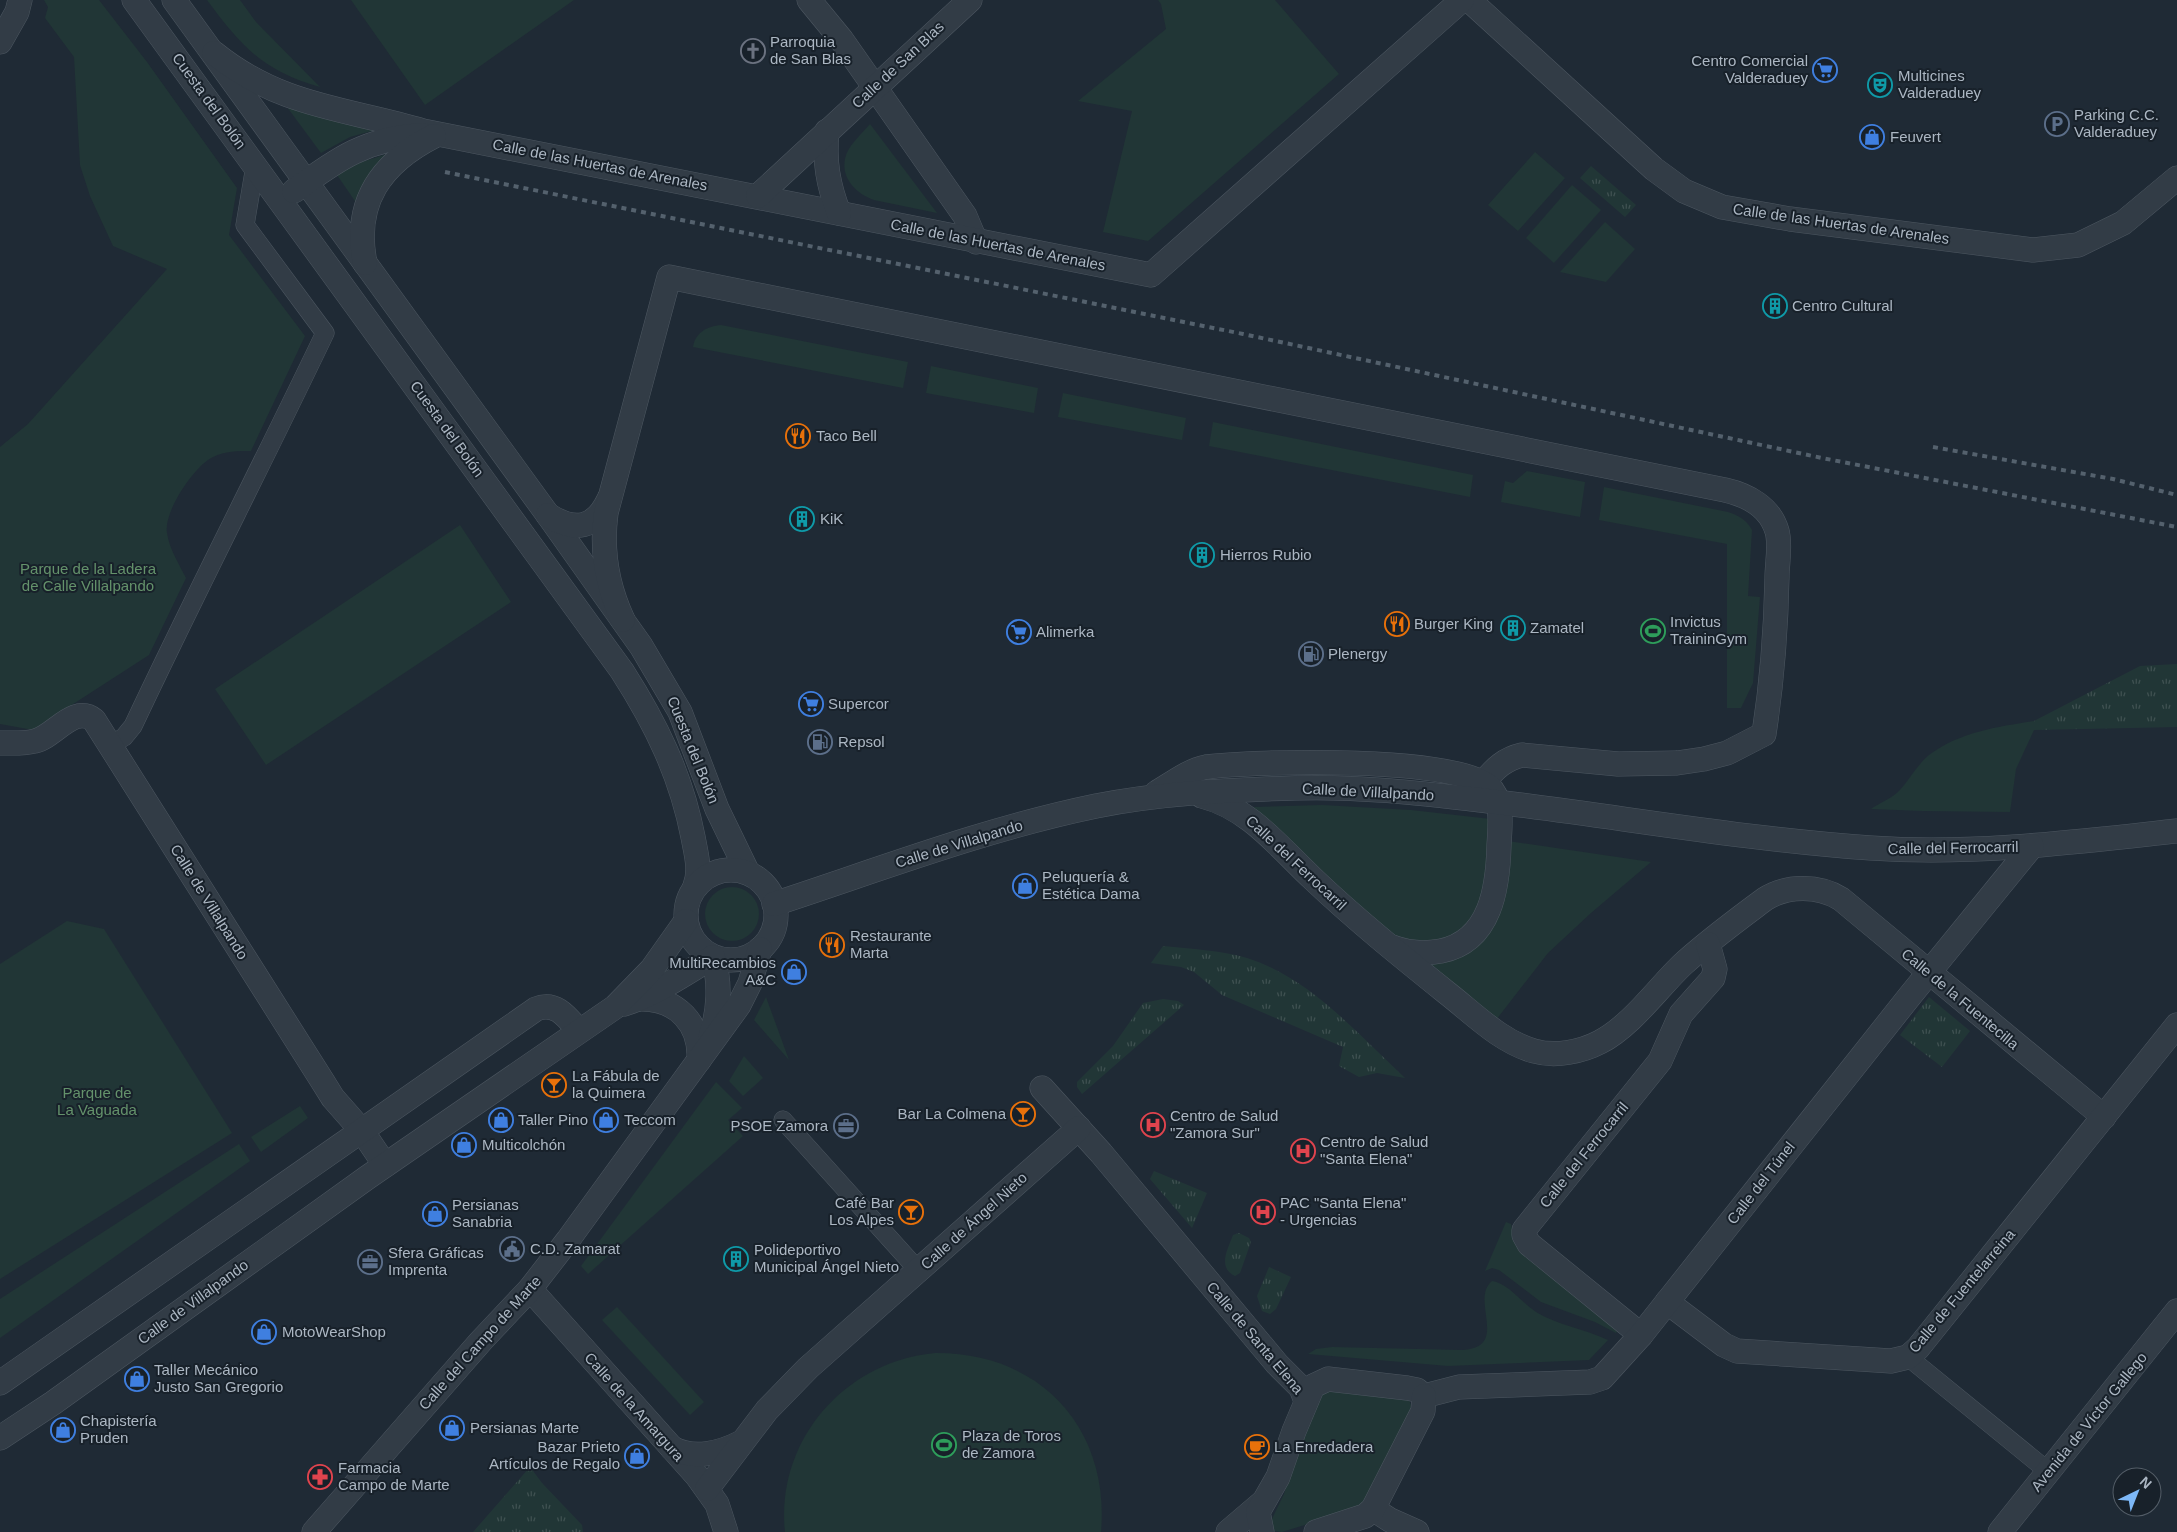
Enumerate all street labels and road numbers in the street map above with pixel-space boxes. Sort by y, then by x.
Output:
street label: Calle de San Blas [848,18,947,112]
street label: Cuesta del Bolón [169,49,250,152]
street label: Calle de las Huertas de Arenales [491,135,709,194]
street label: Calle de las Huertas de Arenales [1732,200,1950,247]
street label: Calle de las Huertas de Arenales [889,215,1107,274]
street label: Cuesta del Bolón [407,377,488,480]
street label: Cuesta del Bolón [664,694,723,806]
street label: Calle de Villalpando [1302,780,1435,803]
street label: Calle del Ferrocarril [1243,812,1350,913]
street label: Calle de Villalpando [893,816,1025,871]
street label: Calle del Ferrocarril [1887,838,2019,857]
street label: Calle de Villalpando [167,841,252,962]
street label: Calle de la Fuentecilla [1898,945,2023,1053]
street label: Calle del Ferrocarril [1536,1098,1631,1211]
street label: Calle del Túnel [1723,1138,1798,1227]
street label: Calle de Ángel Nieto [917,1169,1030,1273]
street label: Calle de Fuentelarreina [1905,1225,2019,1356]
street label: Calle de Villalpando [134,1256,251,1347]
street label: Calle del Campo de Marte [415,1272,544,1413]
street label: Calle de Santa Elena [1204,1278,1308,1398]
street label: Calle de la Amargura [581,1349,688,1465]
street label: Avenida de Víctor Gallego [2027,1349,2150,1495]

